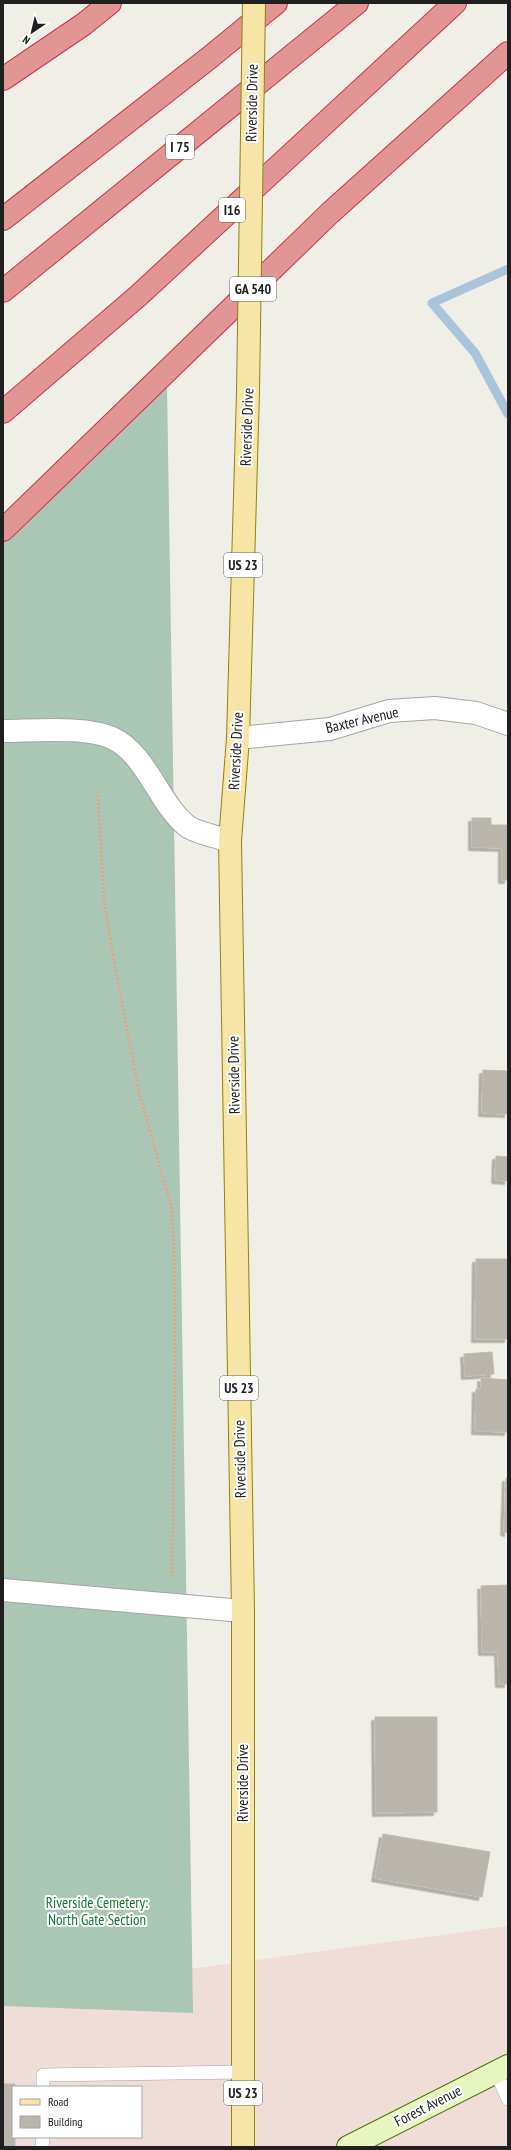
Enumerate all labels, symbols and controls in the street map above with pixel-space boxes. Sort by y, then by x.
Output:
north arrow [12,12,52,52]
text: N [20,33,33,48]
street label: Riverside Drive [241,64,262,142]
road number: I 75 [166,135,194,159]
road number: I16 [219,198,245,222]
road number: GA 540 [230,277,276,301]
street label: Riverside Drive [236,388,257,466]
road number: US 23 [224,553,262,577]
street label: Baxter Avenue [324,702,400,737]
street label: Riverside Drive [224,712,247,790]
street label: Riverside Drive [223,1036,244,1114]
road number: US 23 [220,1376,258,1400]
street label: Riverside Drive [229,1420,250,1498]
street label: Riverside Drive [233,1744,252,1822]
park label: Riverside Cemetery: North Gate Section [46,1893,148,1929]
road number: US 23 [224,2081,262,2105]
street label: Forest Avenue [391,2081,465,2131]
legend [12,2086,142,2138]
text: Road [48,2094,68,2109]
text: Building [48,2114,83,2129]

